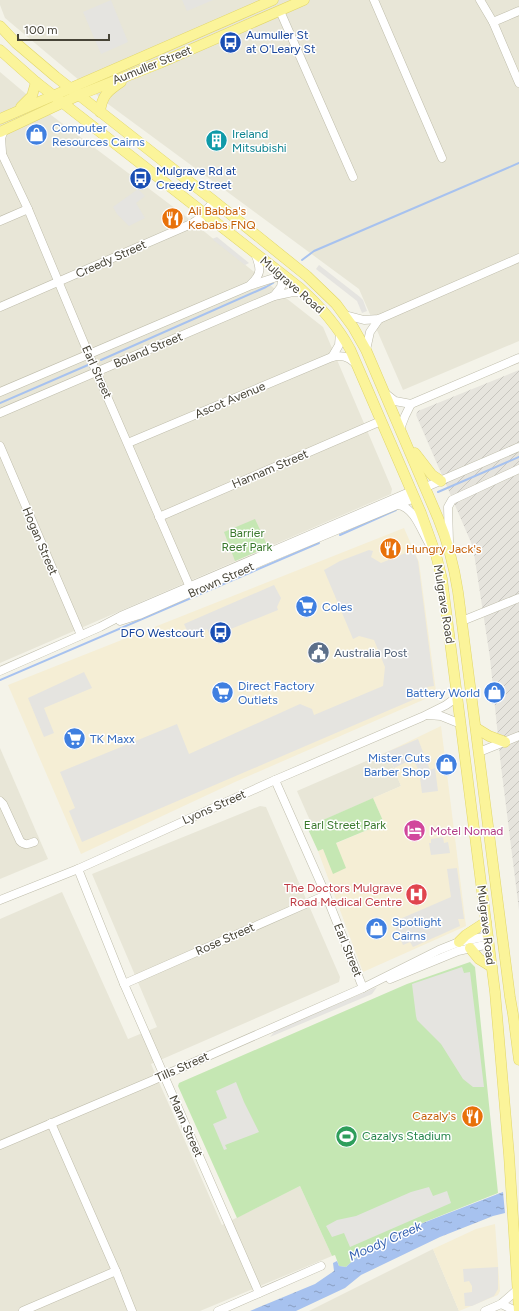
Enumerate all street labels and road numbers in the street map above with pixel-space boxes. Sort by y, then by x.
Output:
street label: Aumuller Street [110,43,194,87]
street label: Creedy Street [74,237,149,281]
street label: Mulgrave Road [257,254,327,316]
street label: Boland Street [112,329,185,371]
street label: Earl Street [79,343,115,401]
street label: Ascot Avenue [193,379,268,421]
street label: Hannam Street [230,446,311,491]
street label: Hogan Street [19,505,61,577]
street label: Brown Street [186,559,257,601]
street label: Mulgrave Road [431,563,457,645]
street label: Lyons Street [180,787,248,827]
street label: Mulgrave Road [474,885,498,965]
street label: Rose Street [193,920,257,958]
street label: Earl Street [331,921,365,979]
street label: Tills Street [153,1049,211,1085]
street label: Mann Street [166,1093,206,1160]

